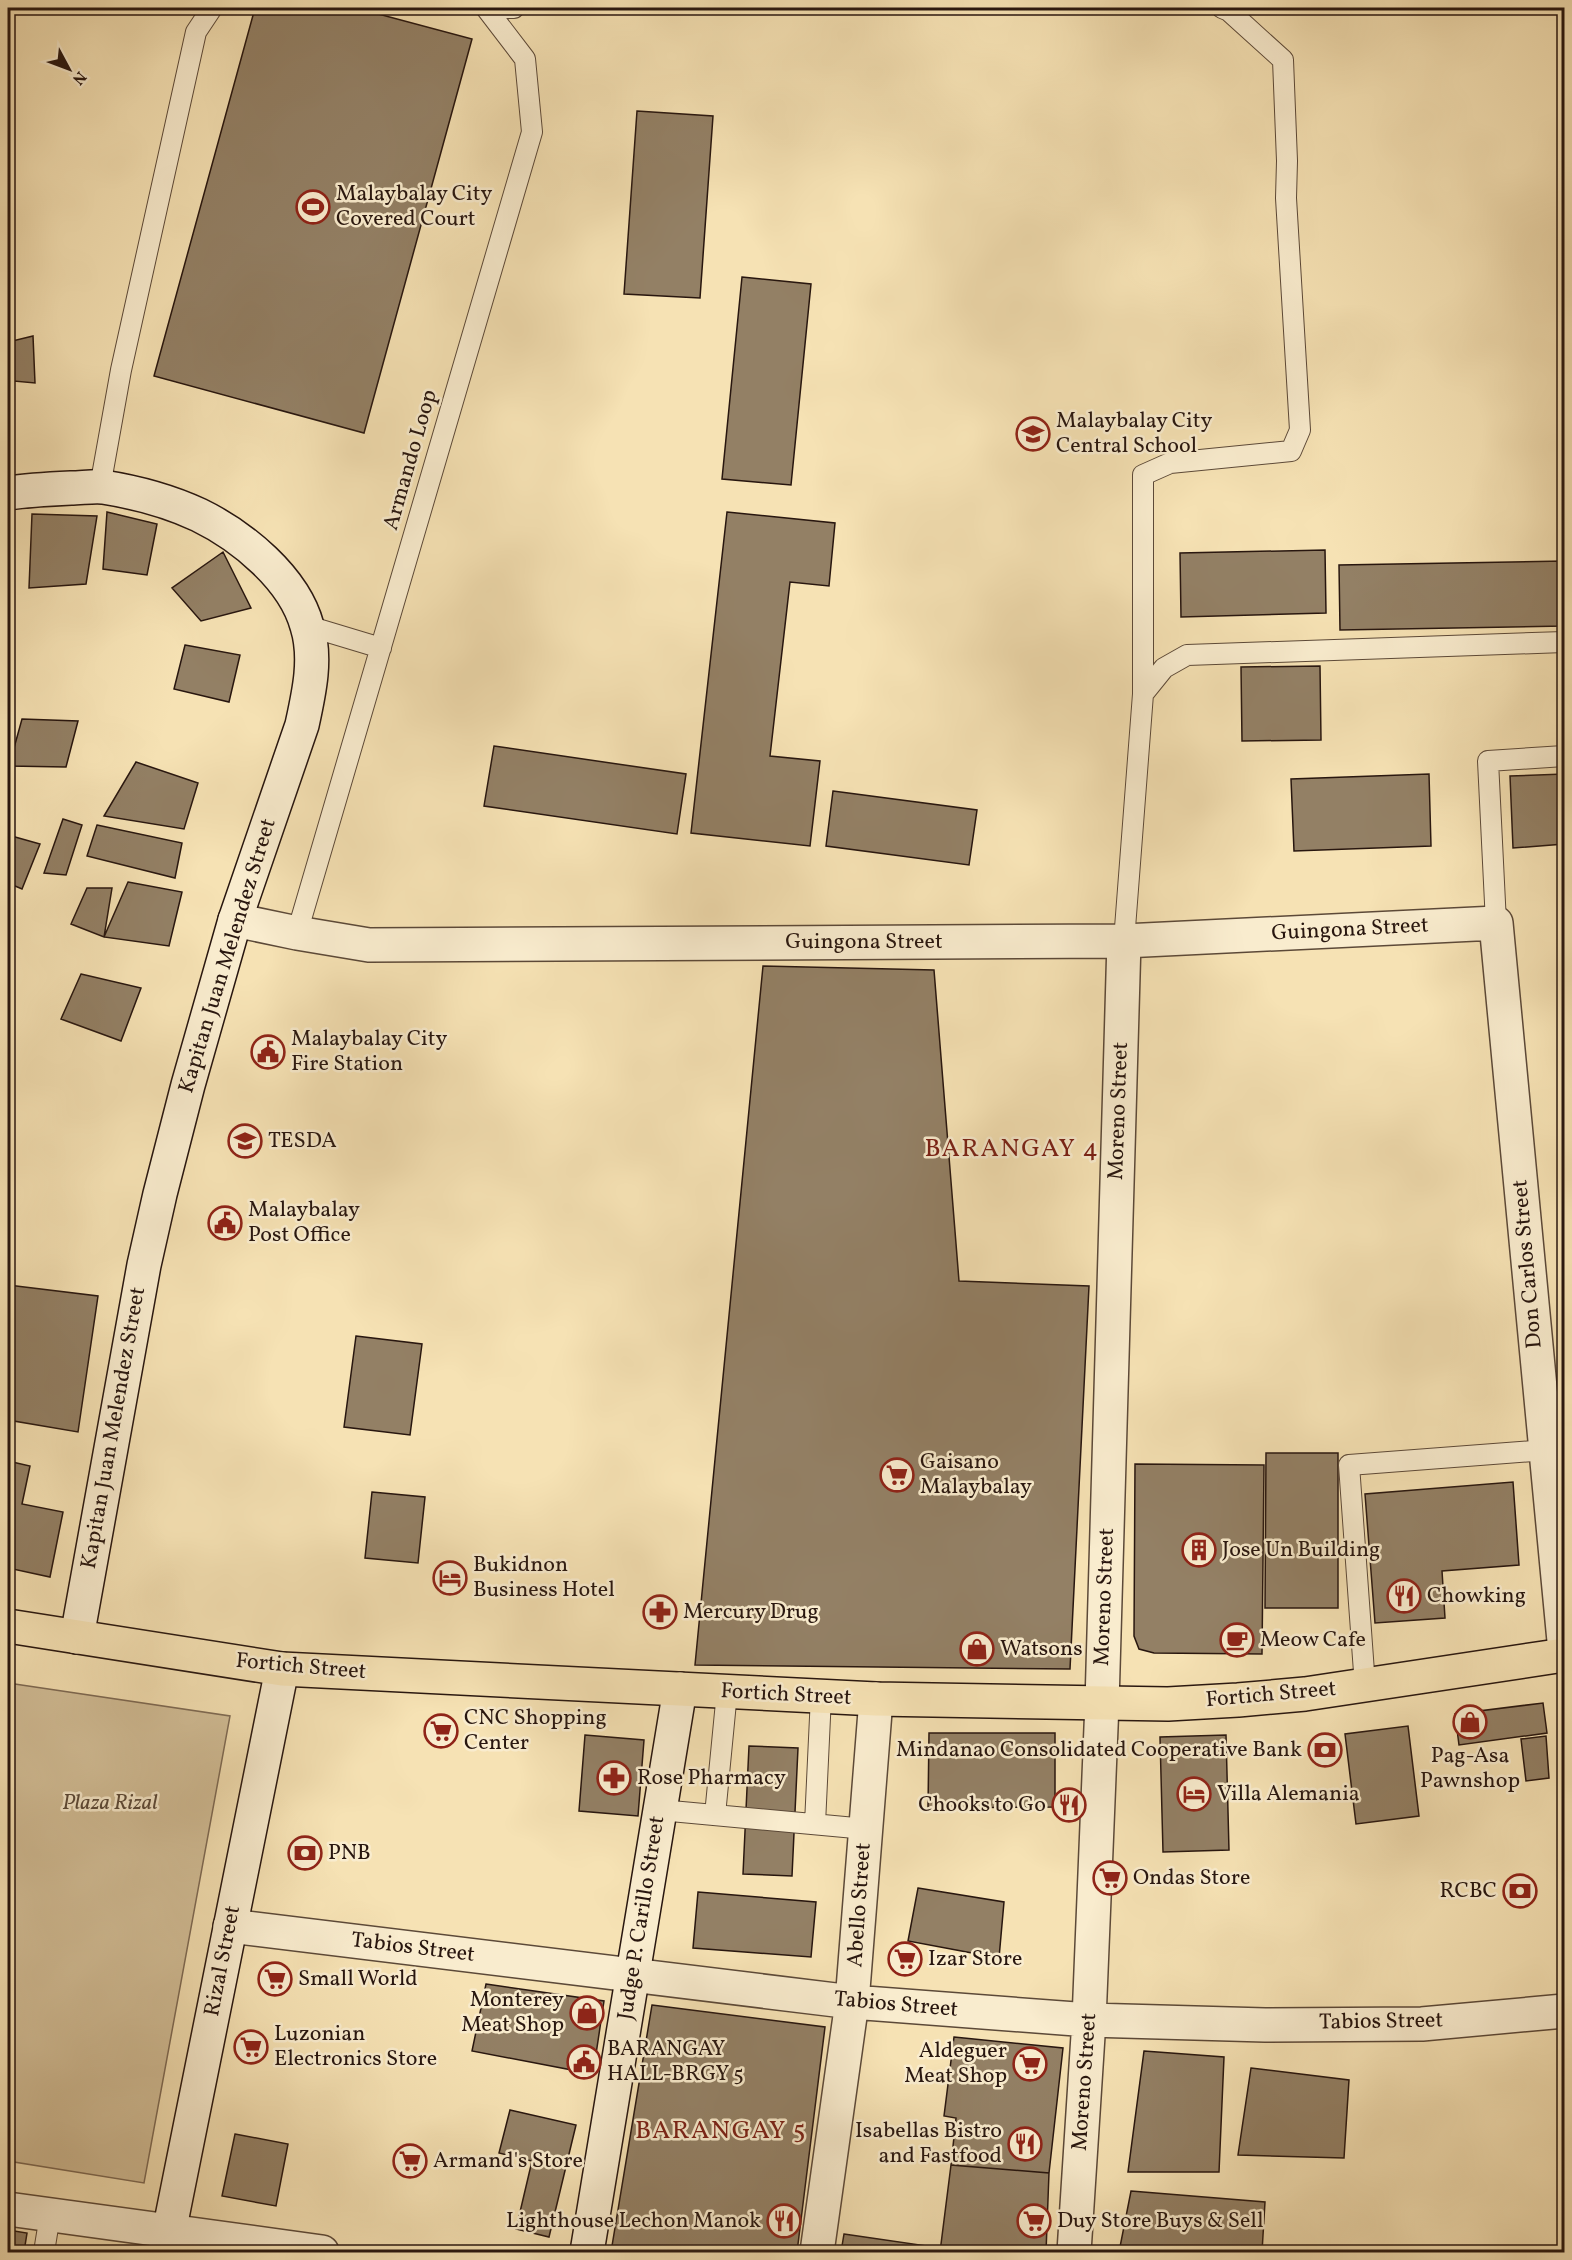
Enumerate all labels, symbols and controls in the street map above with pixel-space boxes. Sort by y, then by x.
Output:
north arrow [39,39,99,99]
text: N [66,66,91,89]
place label: Malaybalay City Covered Court [336,179,492,235]
sports icon: Malaybalay City Covered Court [295,189,331,225]
street label: Armando Loop [376,386,446,534]
place label: Malaybalay City Central School [1056,406,1212,462]
school or university icon: Malaybalay City Central School [1015,416,1051,452]
street label: Kapitan Juan Melendez Street [171,814,285,1097]
street label: Guingona Street [1271,910,1430,950]
street label: Guingona Street [785,927,943,958]
place label: Malaybalay City Fire Station [291,1024,447,1080]
public building icon: Malaybalay City Fire Station [250,1034,286,1070]
street label: Moreno Street [1101,1041,1137,1181]
school or university icon: TESDA [227,1123,263,1159]
place label: TESDA [268,1126,337,1157]
district label: BARANGAY 4 [925,1131,1099,1167]
street label: Don Carlos Street [1505,1178,1551,1350]
place label: Malaybalay Post Office [248,1195,360,1251]
public building icon: Malaybalay Post Office [207,1205,243,1241]
street label: Kapitan Juan Melendez Street [74,1284,154,1572]
place label: Gaisano Malaybalay [920,1447,1032,1503]
supermarket icon: Gaisano Malaybalay [879,1457,915,1493]
street label: Moreno Street [1087,1527,1123,1667]
building icon: Jose Un Building [1181,1532,1217,1568]
place label: Jose Un Building [1222,1535,1380,1566]
place label: Bukidnon Business Hotel [473,1550,615,1606]
hotel icon: Bukidnon Business Hotel [432,1560,468,1596]
restaurant icon: Chowking [1386,1578,1422,1614]
place label: Chowking [1427,1581,1526,1612]
pharmacy icon: Mercury Drug [642,1594,678,1630]
place label: Mercury Drug [683,1597,819,1628]
cafe icon: Meow Cafe [1219,1622,1255,1658]
place label: Meow Cafe [1260,1625,1366,1656]
shop icon: Watsons [959,1631,995,1667]
place label: Watsons [1000,1634,1083,1665]
street label: Fortich Street [234,1646,368,1688]
street label: Fortich Street [1204,1674,1338,1716]
street label: Fortich Street [720,1676,852,1714]
place label: CNC Shopping Center [464,1703,607,1759]
shop icon: Pag-Asa Pawnshop [1452,1704,1488,1740]
supermarket icon: CNC Shopping Center [423,1713,459,1749]
bank icon: Mindanao Consolidated Cooperative Bank [1307,1732,1343,1768]
place label: Mindanao Consolidated Cooperative Bank [896,1735,1302,1766]
place label: Pag-Asa Pawnshop [1420,1741,1520,1797]
pharmacy icon: Rose Pharmacy [596,1760,632,1796]
place label: Rose Pharmacy [637,1763,786,1794]
hotel icon: Villa Alemania [1176,1776,1212,1812]
place label: Villa Alemania [1217,1779,1360,1810]
restaurant icon: Chooks to Go [1051,1787,1087,1823]
park label: Plaza Rizal [62,1788,158,1819]
place label: Chooks to Go [918,1790,1046,1821]
street label: Judge P. Carillo Street [611,1813,673,2022]
bank icon: PNB [287,1835,323,1871]
place label: PNB [328,1838,371,1869]
street label: Abello Street [840,1841,880,1968]
supermarket icon: Ondas Store [1092,1860,1128,1896]
place label: Ondas Store [1133,1863,1250,1894]
bank icon: RCBC [1502,1873,1538,1909]
place label: RCBC [1440,1876,1497,1907]
street label: Rizal Street [197,1903,249,2019]
street label: Tabios Street [349,1925,477,1971]
supermarket icon: Izar Store [887,1941,923,1977]
place label: Izar Store [928,1944,1022,1975]
supermarket icon: Small World [257,1961,293,1997]
place label: Small World [298,1964,418,1995]
street label: Tabios Street [833,1984,960,2026]
place label: Monterey Meat Shop [461,1985,564,2041]
shop icon: Monterey Meat Shop [569,1995,605,2031]
street label: Tabios Street [1319,2005,1444,2039]
street label: Moreno Street [1065,2012,1105,2152]
place label: Luzonian Electronics Store [274,2019,437,2075]
supermarket icon: Luzonian Electronics Store [233,2029,269,2065]
place label: BARANGAY HALL-BRGY 5 [607,2034,744,2090]
place label: Aldeguer Meat Shop [904,2036,1007,2092]
public building icon: BARANGAY HALL-BRGY 5 [566,2044,602,2080]
supermarket icon: Aldeguer Meat Shop [1012,2046,1048,2082]
district label: BARANGAY 5 [635,2113,807,2149]
place label: Isabellas Bistro and Fastfood [855,2116,1002,2172]
restaurant icon: Isabellas Bistro and Fastfood [1007,2126,1043,2162]
supermarket icon: Armand's Store [392,2143,428,2179]
place label: Armand's Store [433,2146,583,2177]
restaurant icon: Lighthouse Lechon Manok [766,2203,802,2239]
supermarket icon: Duy Store Buys & Sell [1016,2203,1052,2239]
place label: Lighthouse Lechon Manok [506,2206,761,2237]
place label: Duy Store Buys & Sell [1057,2206,1263,2237]

